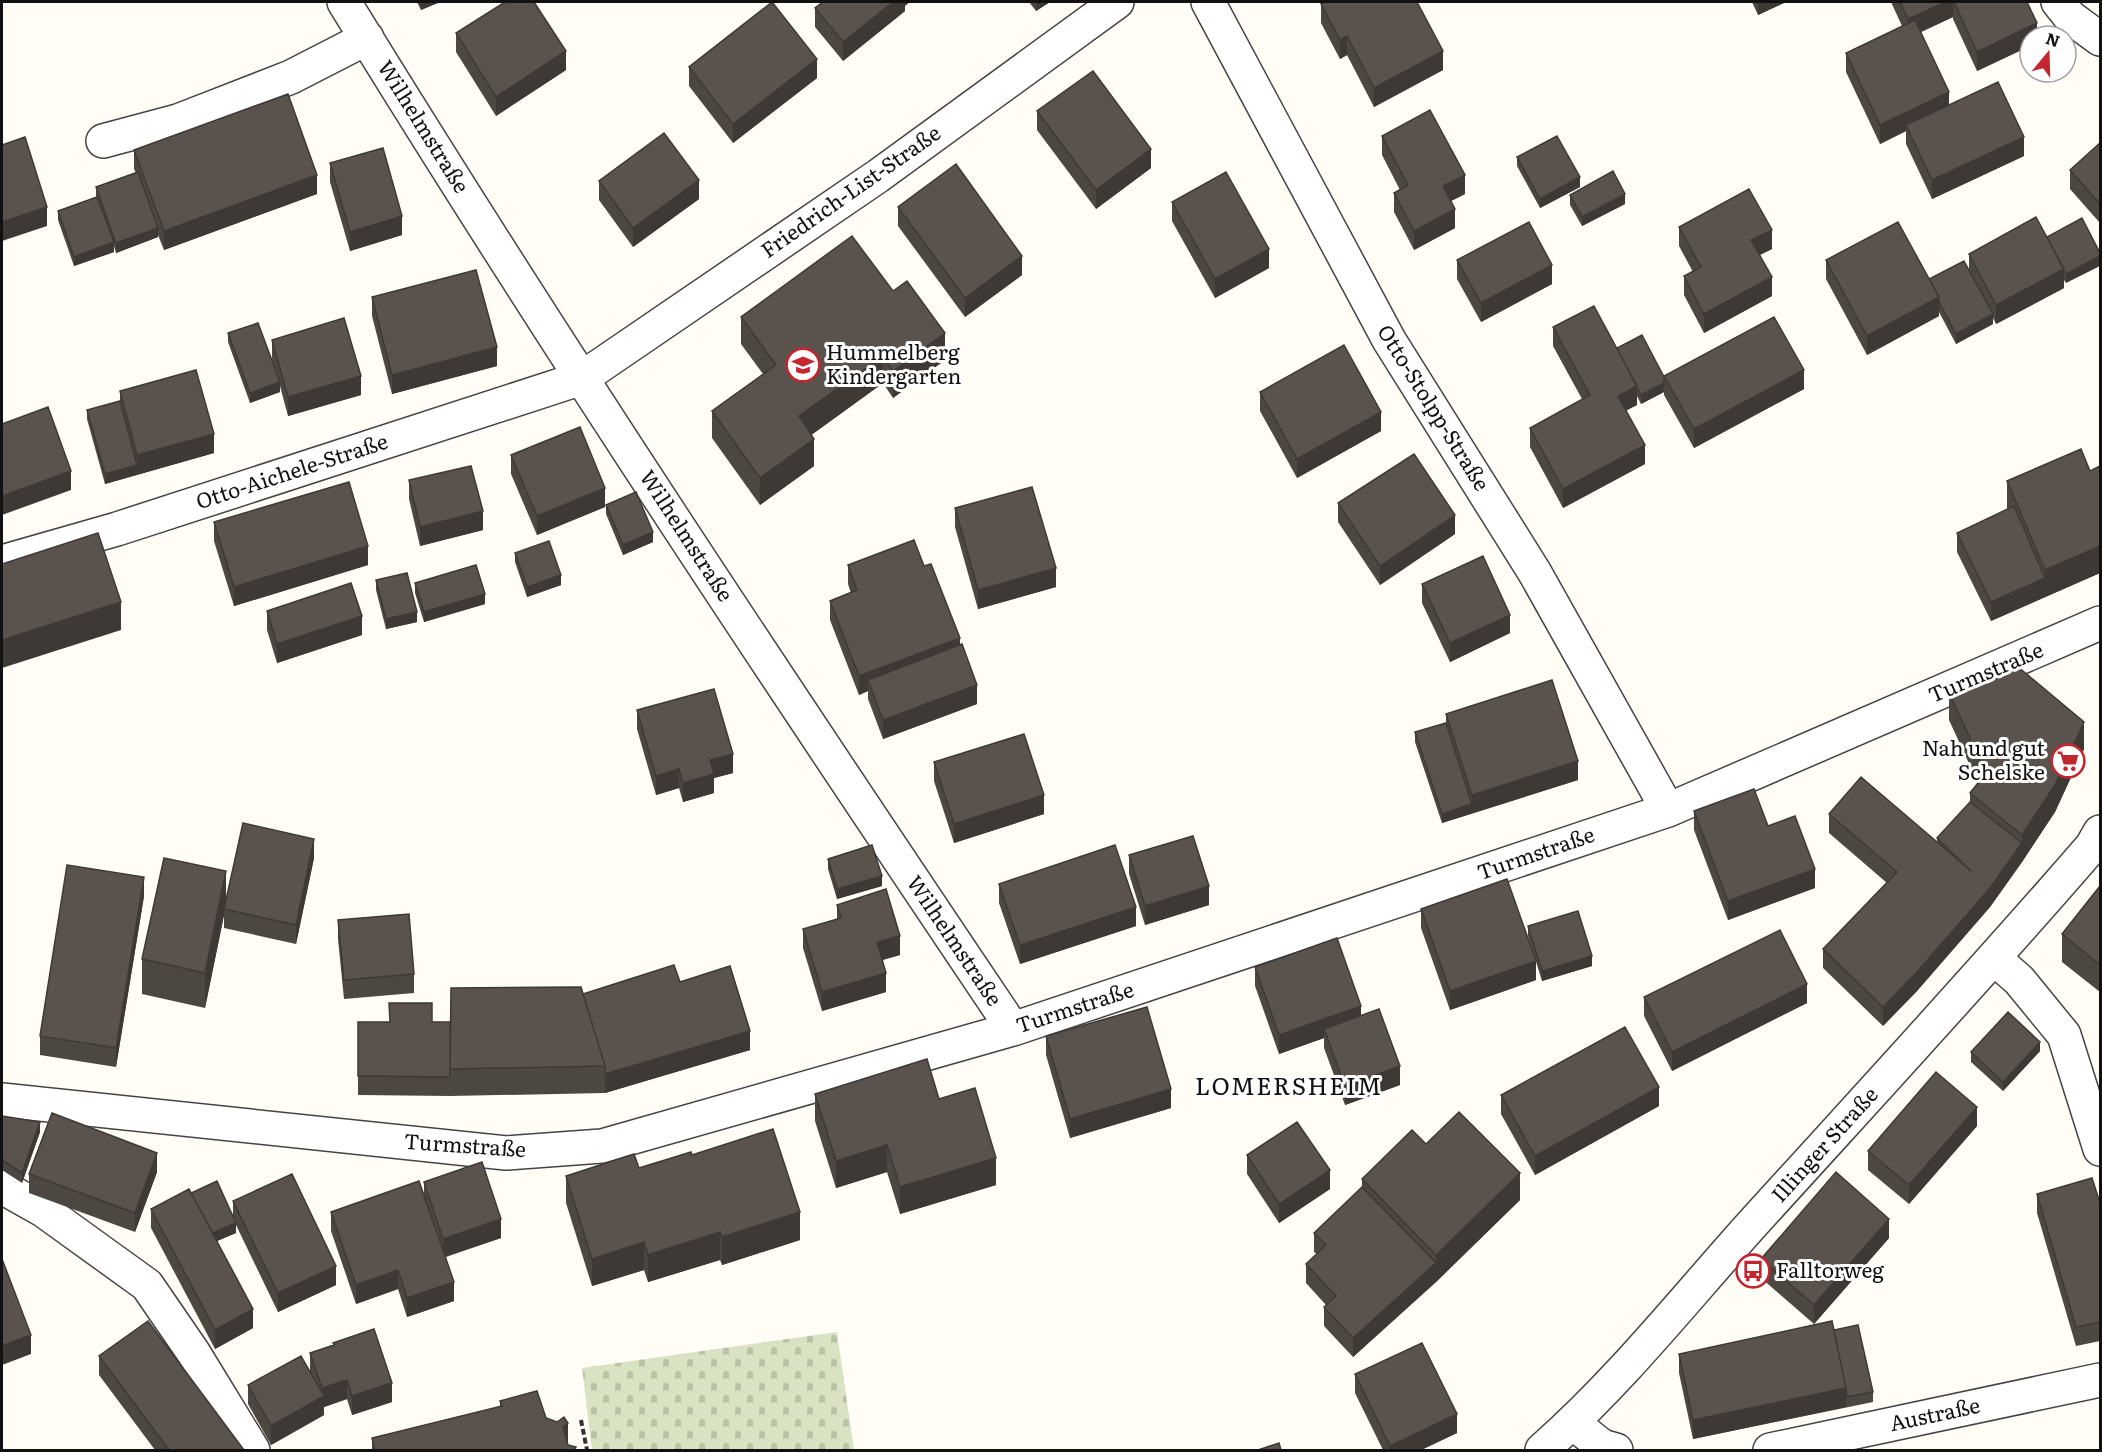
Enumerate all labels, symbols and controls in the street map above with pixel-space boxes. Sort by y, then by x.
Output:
north arrow [2018,24,2078,84]
text: N [2043,25,2063,52]
street label: Wilhelmstraße [372,53,479,198]
street label: Friedrich-List-Straße [753,116,946,264]
street label: Otto-Stolpp-Straße [1371,318,1499,496]
place label: Hummelberg Kindergarten [826,335,961,390]
school or university icon: Hummelberg Kindergarten [785,347,821,383]
street label: Otto-Aichele-Straße [191,424,391,515]
street label: Wilhelmstraße [634,463,742,607]
street label: Turmstraße [1923,633,2047,709]
place label: Nah und gut Schelske [1922,731,2046,786]
supermarket icon: Nah und gut Schelske [2050,743,2086,779]
street label: Turmstraße [1472,817,1598,886]
street label: Wilhelmstraße [901,868,1011,1011]
street label: Turmstraße [1011,972,1137,1039]
district label: LOMERSHEIM [1195,1067,1383,1102]
street label: Illinger Straße [1763,1078,1884,1208]
street label: Turmstraße [403,1124,527,1163]
bus stop icon: Falltorweg [1735,1253,1771,1289]
place label: Falltorweg [1776,1253,1884,1284]
street label: Austraße [1886,1388,1983,1437]

